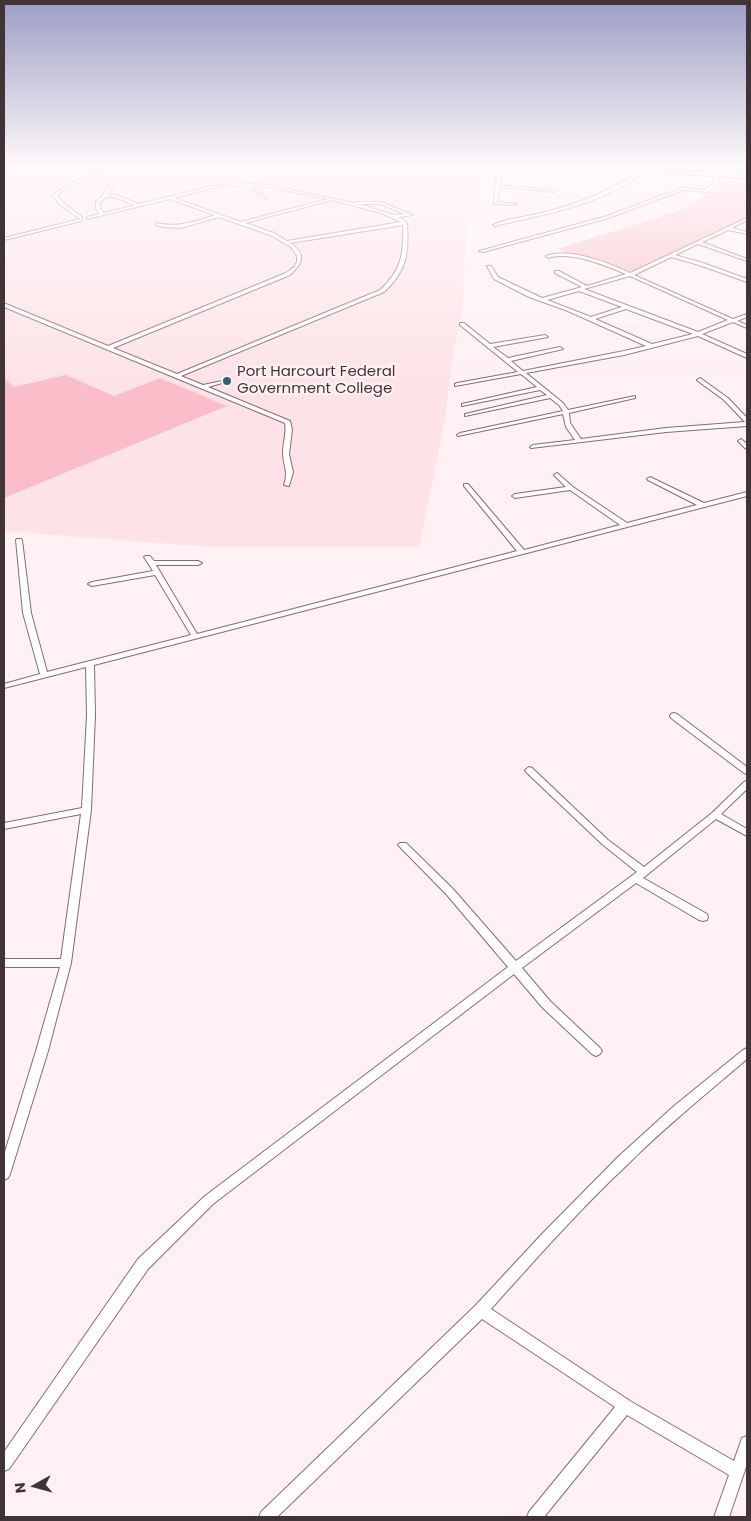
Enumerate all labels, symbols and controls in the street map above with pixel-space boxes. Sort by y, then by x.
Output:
place label: Port Harcourt Federal Government College [237,363,396,398]
marker: Port Harcourt Federal Government College [221,375,233,387]
north arrow [10,1461,60,1511]
text: N [10,1481,31,1494]

